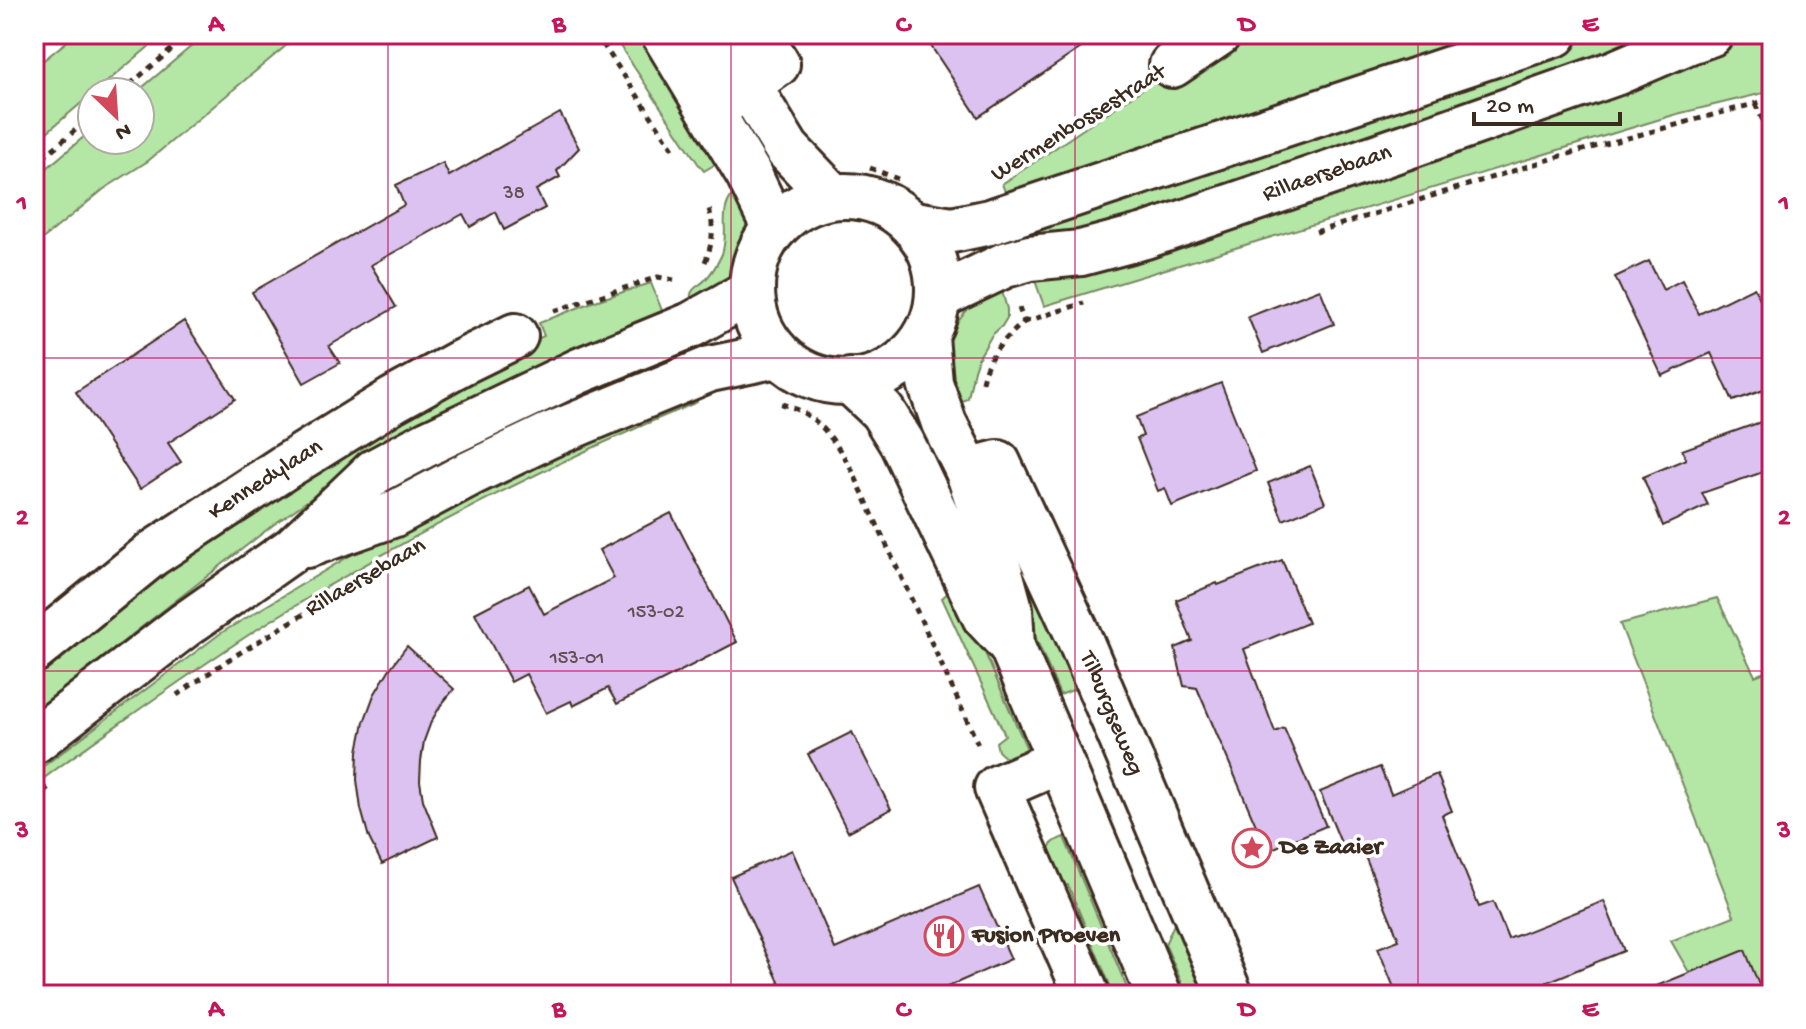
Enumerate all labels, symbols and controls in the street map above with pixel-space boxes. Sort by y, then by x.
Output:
text: A [207,11,225,42]
text: B [551,11,567,42]
text: C [896,11,913,42]
text: D [1237,11,1257,42]
text: E [1582,11,1600,42]
street label: Wermenbossestraat [986,57,1174,190]
north arrow [76,76,156,156]
scale bar [1474,76,1620,126]
text: 20 m [1486,93,1534,122]
text: N [111,116,135,145]
street label: Rillaersebaan [1259,138,1396,209]
house number: 38 [502,183,525,206]
text: 1 [16,190,27,221]
text: 1 [1778,190,1789,221]
street label: Kennedylaan [203,432,329,527]
text: 2 [16,504,29,535]
text: 2 [1778,504,1791,535]
street label: Rillaersebaan [301,532,432,624]
house number: 153-02 [627,602,684,625]
street label: Tilburgseweg [1071,645,1150,780]
house number: 153-01 [549,648,604,671]
text: 3 [14,817,29,848]
text: 3 [1776,817,1791,848]
place icon: De Zaaier [1231,827,1273,869]
place label: De Zaaier [1278,834,1384,863]
restaurant icon: Fusion Proeven [923,915,965,957]
place label: Fusion Proeven [971,922,1121,951]
text: A [207,996,225,1027]
text: B [551,996,567,1027]
text: C [896,996,913,1027]
text: D [1237,996,1257,1027]
text: E [1582,996,1600,1027]

